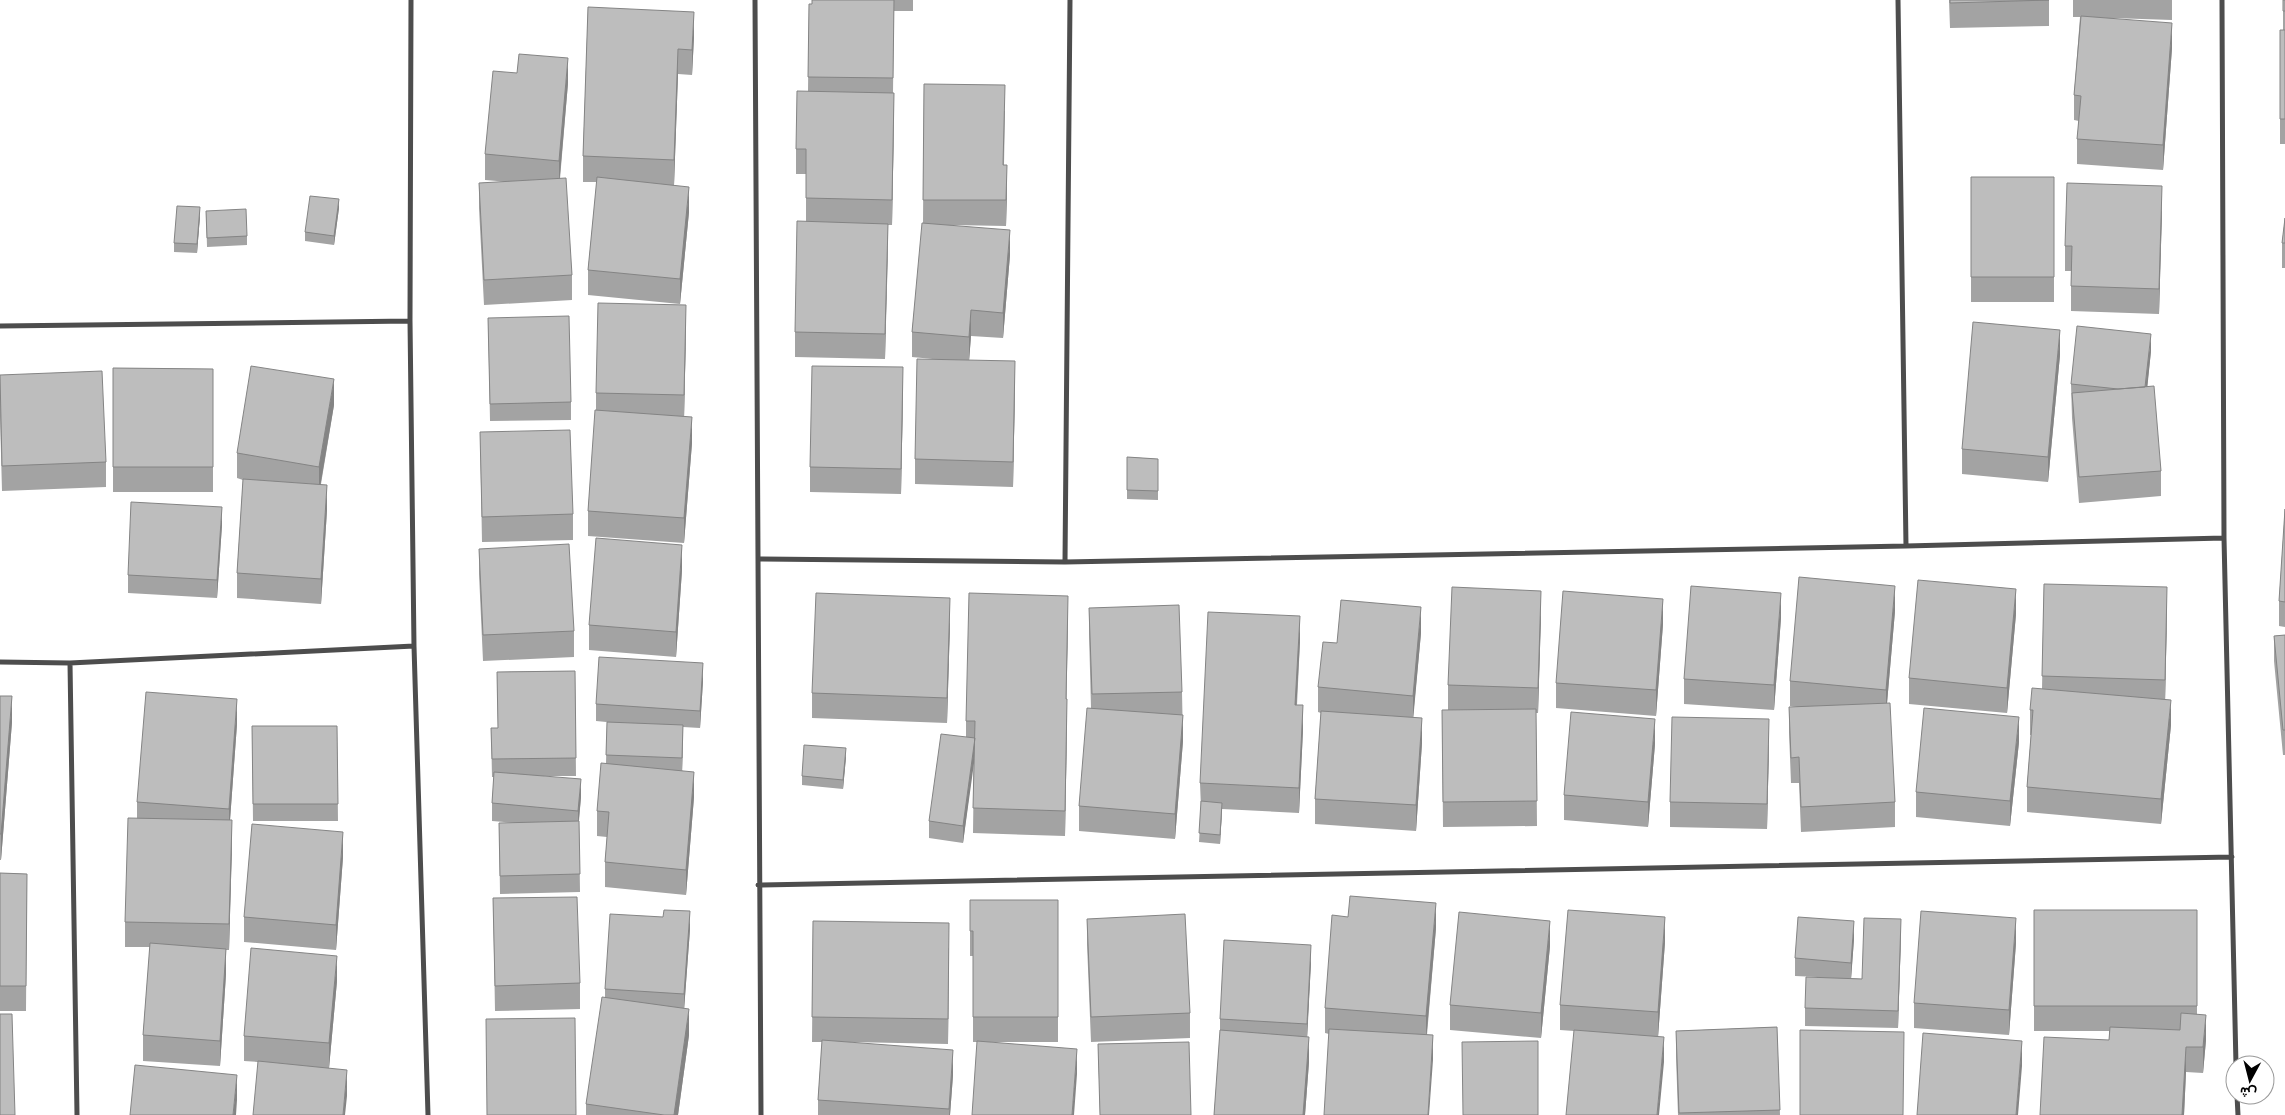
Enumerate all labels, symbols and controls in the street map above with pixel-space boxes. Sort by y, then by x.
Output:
north arrow [2225,1055,2275,1105]
text: ش [2239,1083,2258,1104]

